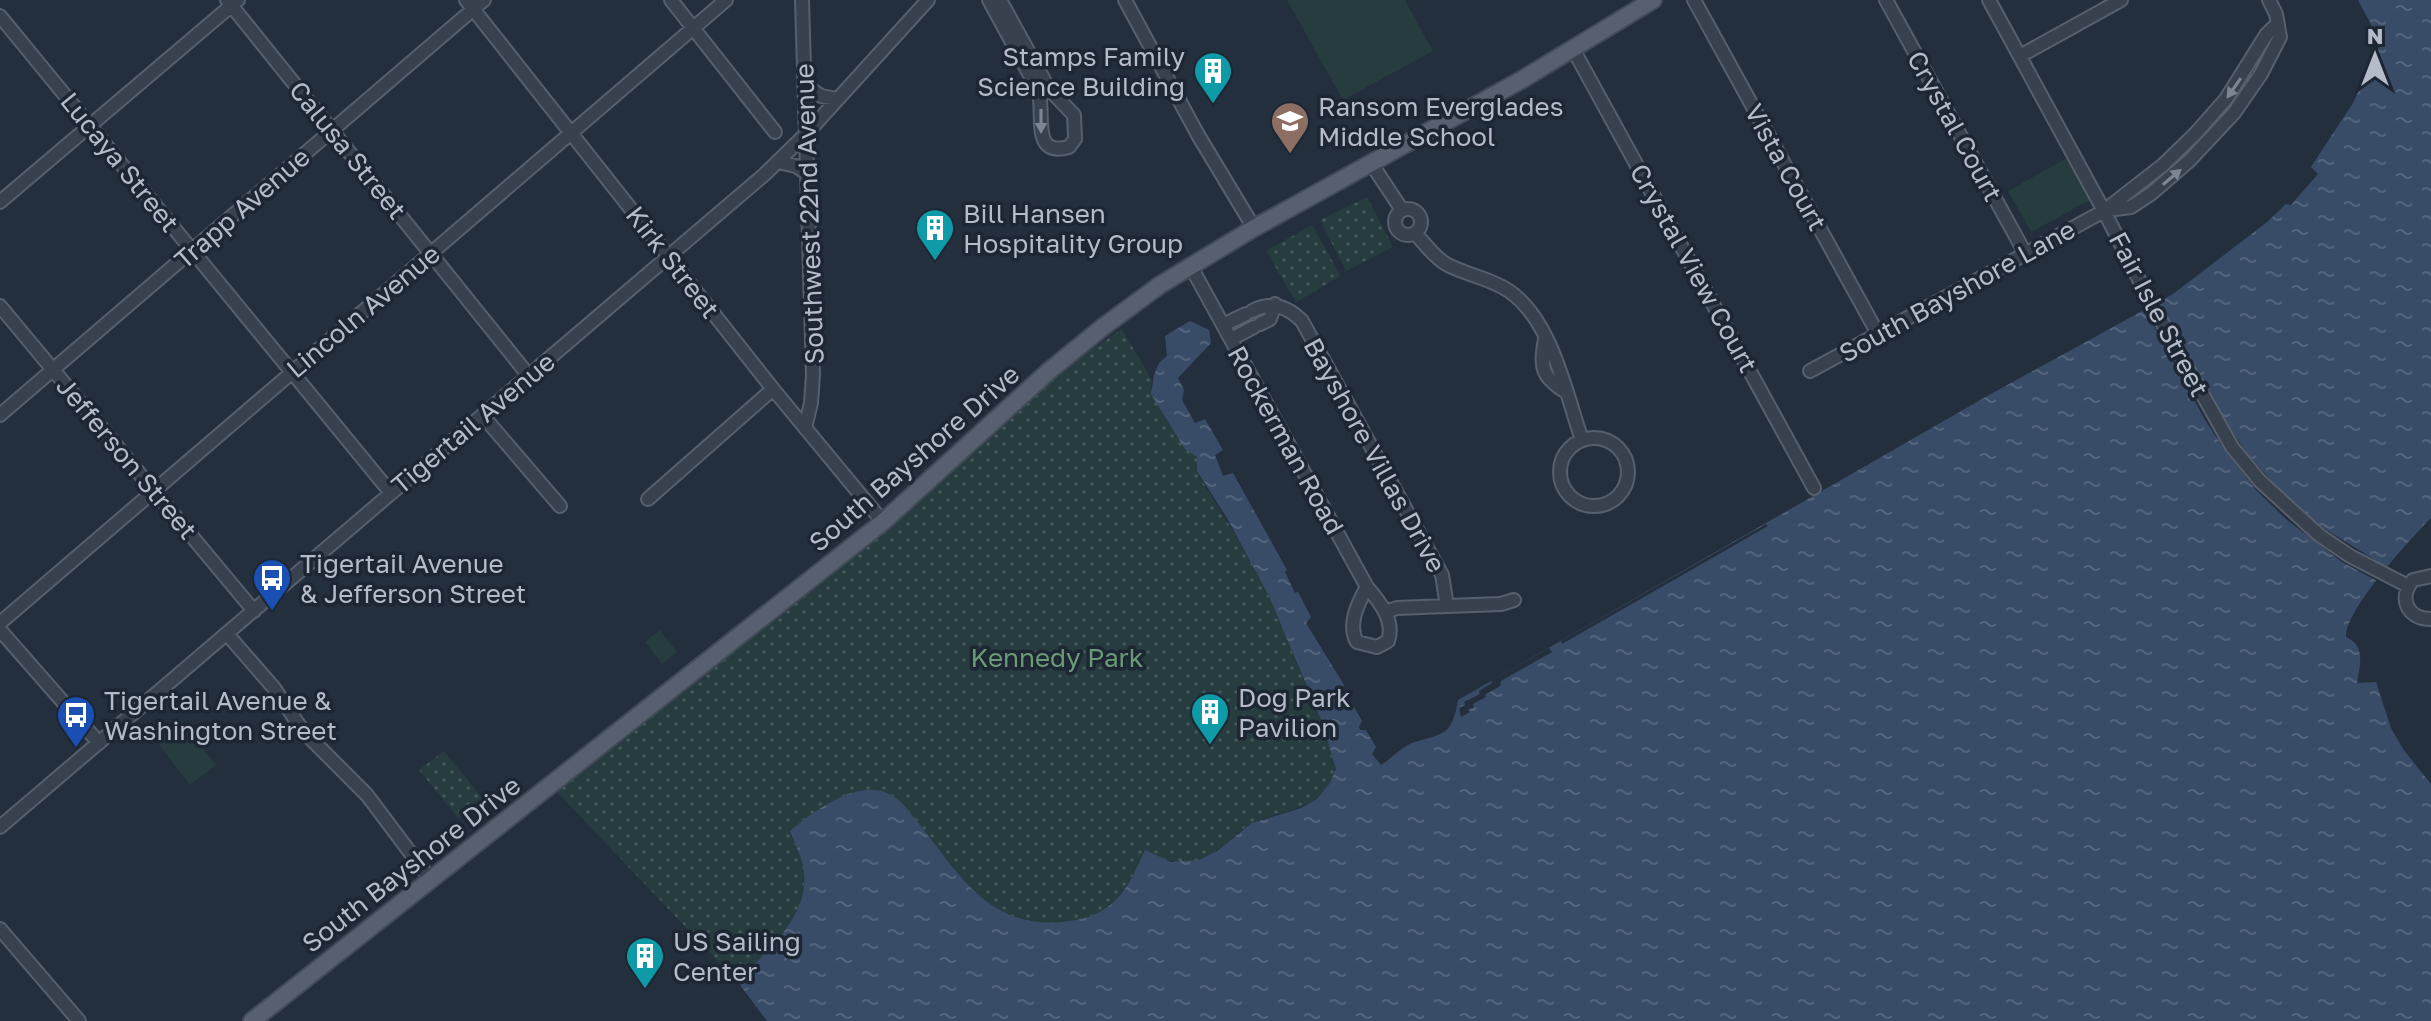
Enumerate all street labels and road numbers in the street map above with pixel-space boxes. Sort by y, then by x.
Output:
street label: Crystal Court [1901,45,2009,207]
street label: Southwest 22nd Avenue [788,63,830,365]
street label: Calusa Street [283,75,413,225]
street label: Lucaya Street [54,86,186,238]
street label: Vista Court [1739,98,1833,236]
street label: Trapp Avenue [168,141,316,275]
street label: Crystal View Court [1624,158,1764,378]
street label: Kirk Street [620,200,726,324]
street label: South Bayshore Lane [1834,213,2080,369]
street label: Fair Isle Street [2103,226,2215,402]
street label: Lincoln Avenue [280,238,446,384]
street label: Bayshore Villas Drive [1298,332,1452,578]
street label: Rockerman Road [1221,340,1351,540]
street label: Tigertail Avenue [385,346,561,500]
street label: South Bayshore Drive [803,358,1025,558]
street label: Jefferson Street [50,371,204,545]
street label: South Bayshore Drive [296,769,526,959]

